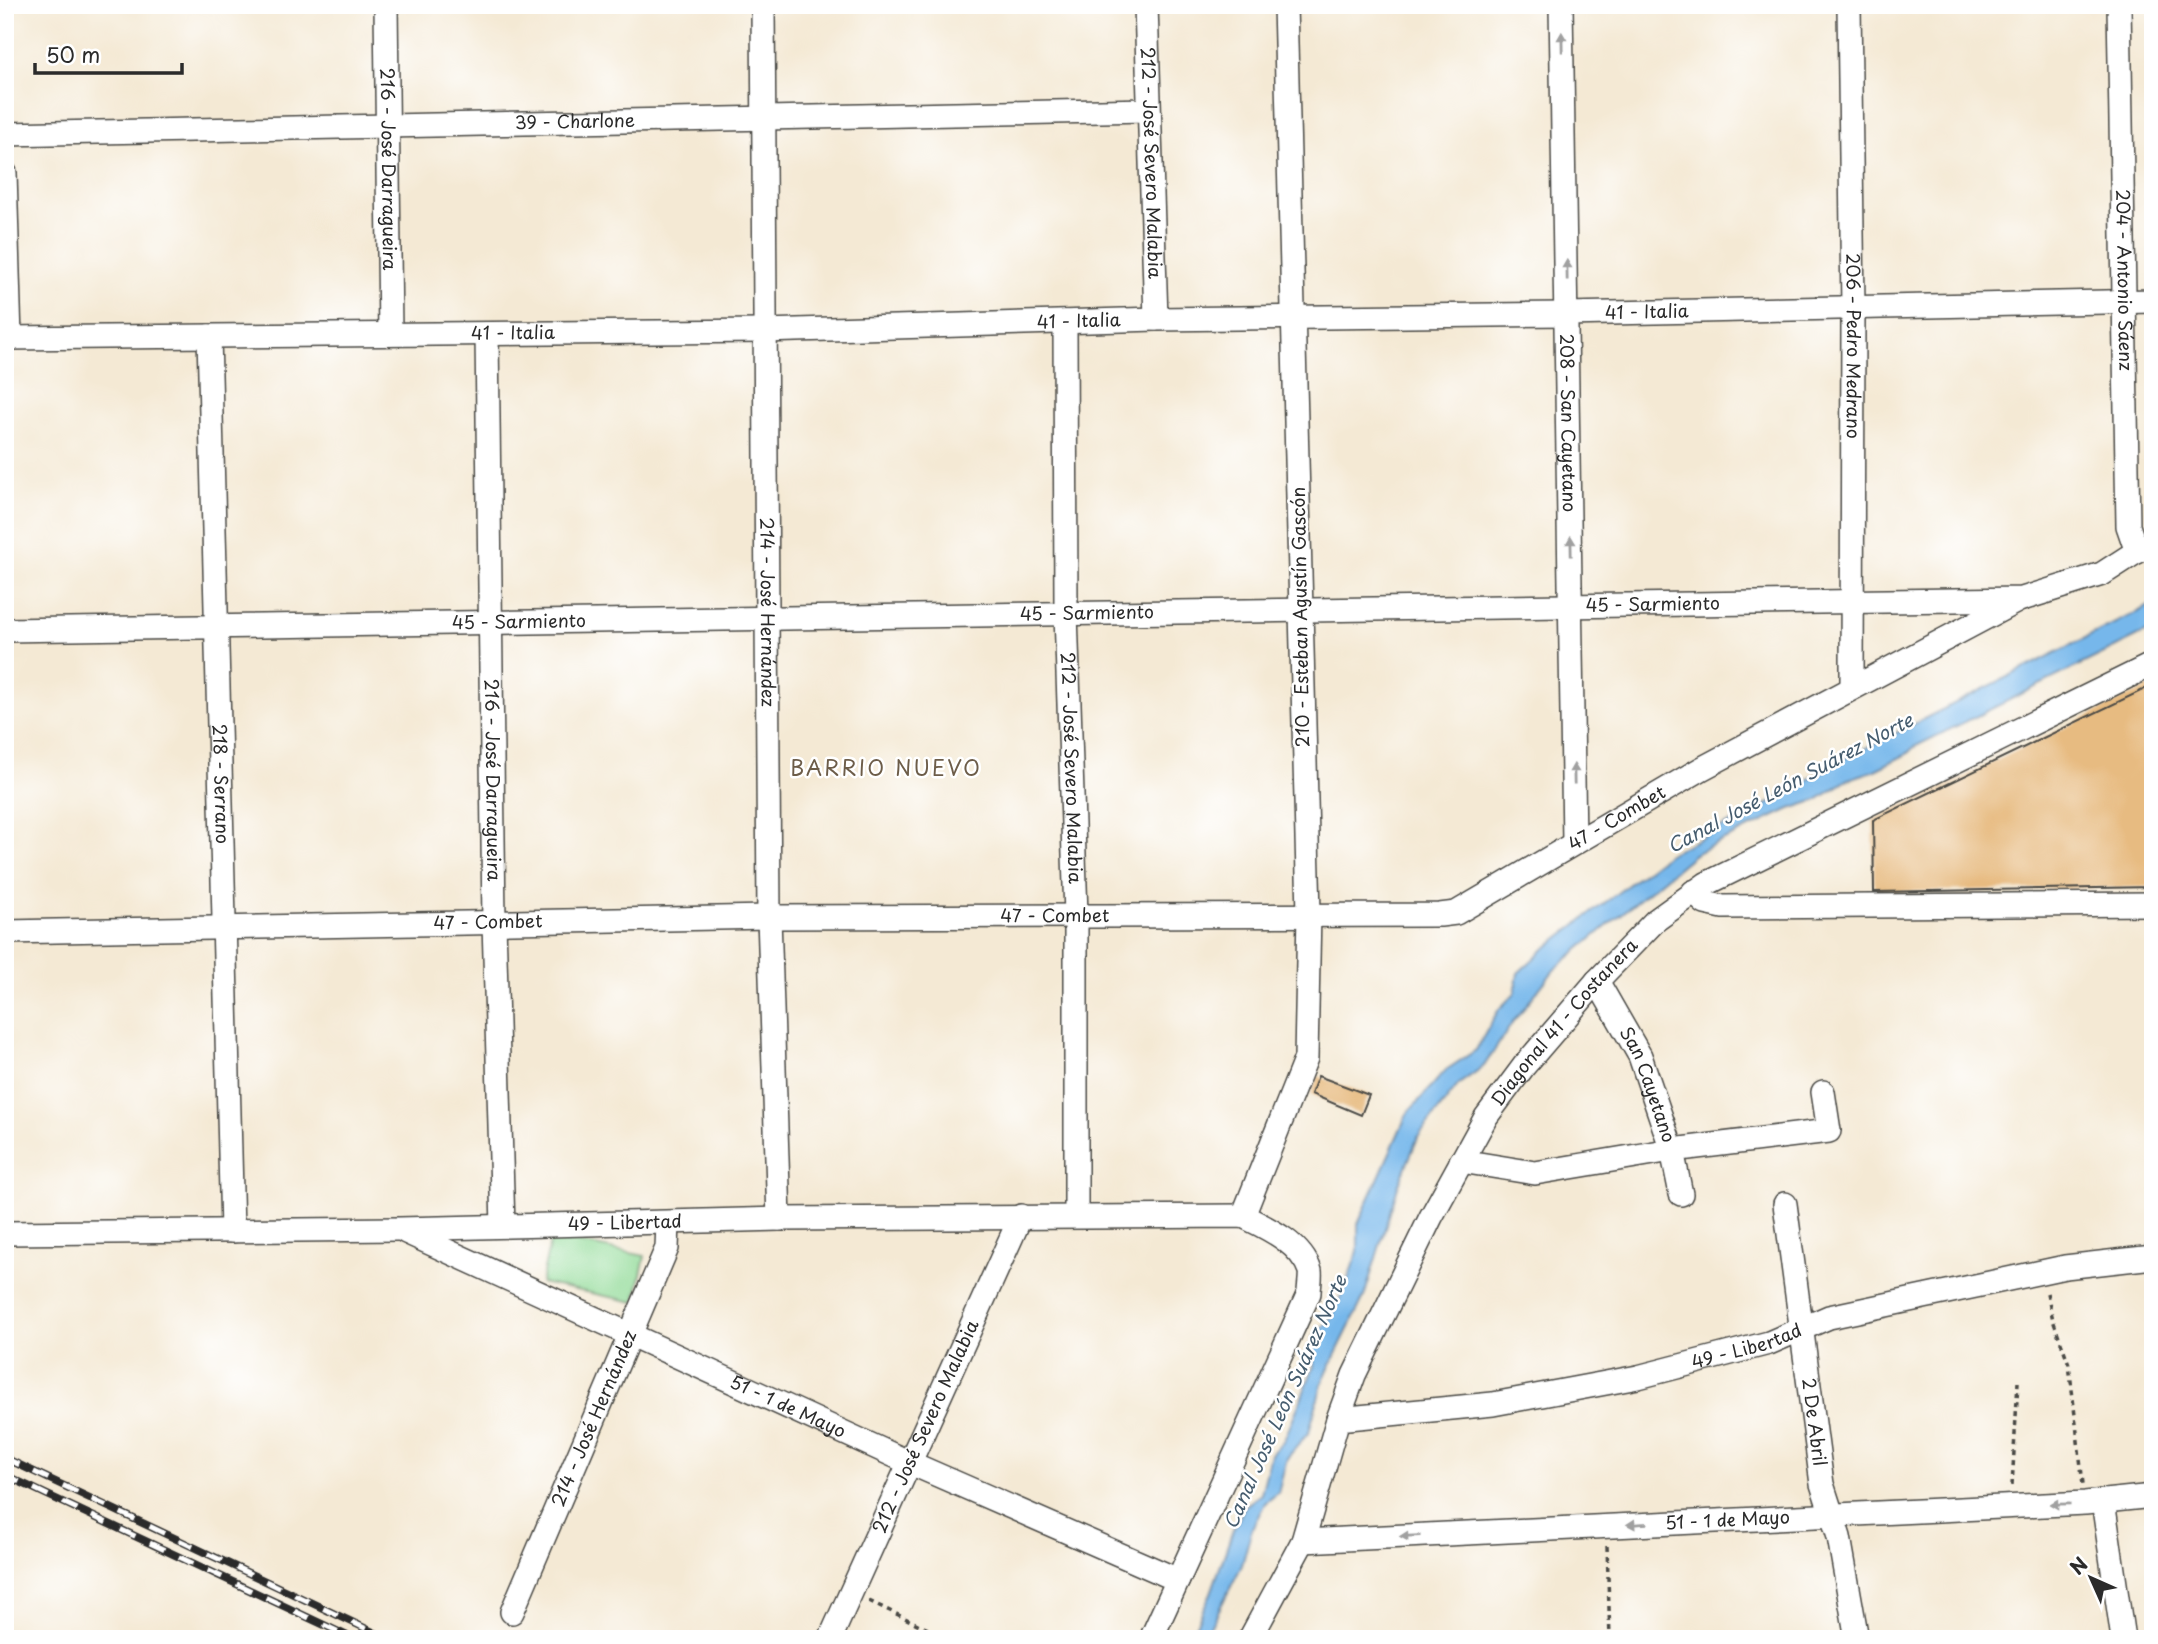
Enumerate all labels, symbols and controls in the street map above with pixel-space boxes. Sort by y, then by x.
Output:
one-way arrow [1556,31,1568,53]
scale bar [35,32,182,76]
text: 50 m [46,38,100,70]
street label: 212 - José Severo Malabia [1135,47,1170,279]
street label: 216 - José Darragueira [375,68,404,271]
street label: 39 - Charlone [515,106,635,135]
street label: 204 - Antonio Sáenz [2110,189,2140,371]
street label: 206 - Pedro Medrano [1840,253,1868,439]
one-way arrow [1561,259,1572,281]
street label: 41 - Italia [1604,296,1689,325]
street label: 41 - Italia [1036,305,1121,335]
street label: 41 - Italia [471,318,555,346]
street label: 208 - San Cayetano [1554,333,1584,512]
street label: 210 - Esteban Agustín Gascón [1284,486,1315,748]
street label: 214 - José Hernández [754,517,783,707]
one-way arrow [1565,535,1577,557]
street label: 45 - Sarmiento [1586,589,1720,618]
street label: 45 - Sarmiento [1020,597,1154,626]
street label: 45 - Sarmiento [452,606,586,635]
street label: 212 - José Severo Malabia [1055,652,1090,884]
street label: 216 - José Darragueira [479,679,509,882]
water label: Canal José León Suárez Norte [1662,705,1918,859]
street label: 218 - Serrano [207,723,237,844]
district label: BARRIO NUEVO [790,751,982,783]
one-way arrow [1568,763,1579,785]
street label: 47 - Combet [1562,778,1670,856]
street label: 47 - Combet [1000,901,1109,928]
street label: 47 - Combet [433,906,543,936]
street label: Diagonal 41 - Costanera [1484,932,1643,1111]
street label: San Cayetano [1614,1021,1683,1146]
street label: 49 - Libertad [567,1207,682,1237]
water label: Canal José León Suárez Norte [1215,1270,1353,1533]
street label: 212 - José Severo Malabia [865,1315,985,1537]
street label: 49 - Libertad [1688,1316,1805,1375]
street label: 214 - José Hernández [543,1325,643,1511]
street label: 51 - 1 de Mayo [726,1367,851,1444]
street label: 2 De Abril [1796,1376,1834,1467]
one-way arrow [2049,1498,2071,1510]
street label: 51 - 1 de Mayo [1664,1502,1790,1535]
one-way arrow [1626,1519,1648,1530]
one-way arrow [1399,1531,1421,1542]
north arrow [2056,1542,2126,1612]
text: N [2063,1550,2093,1580]

